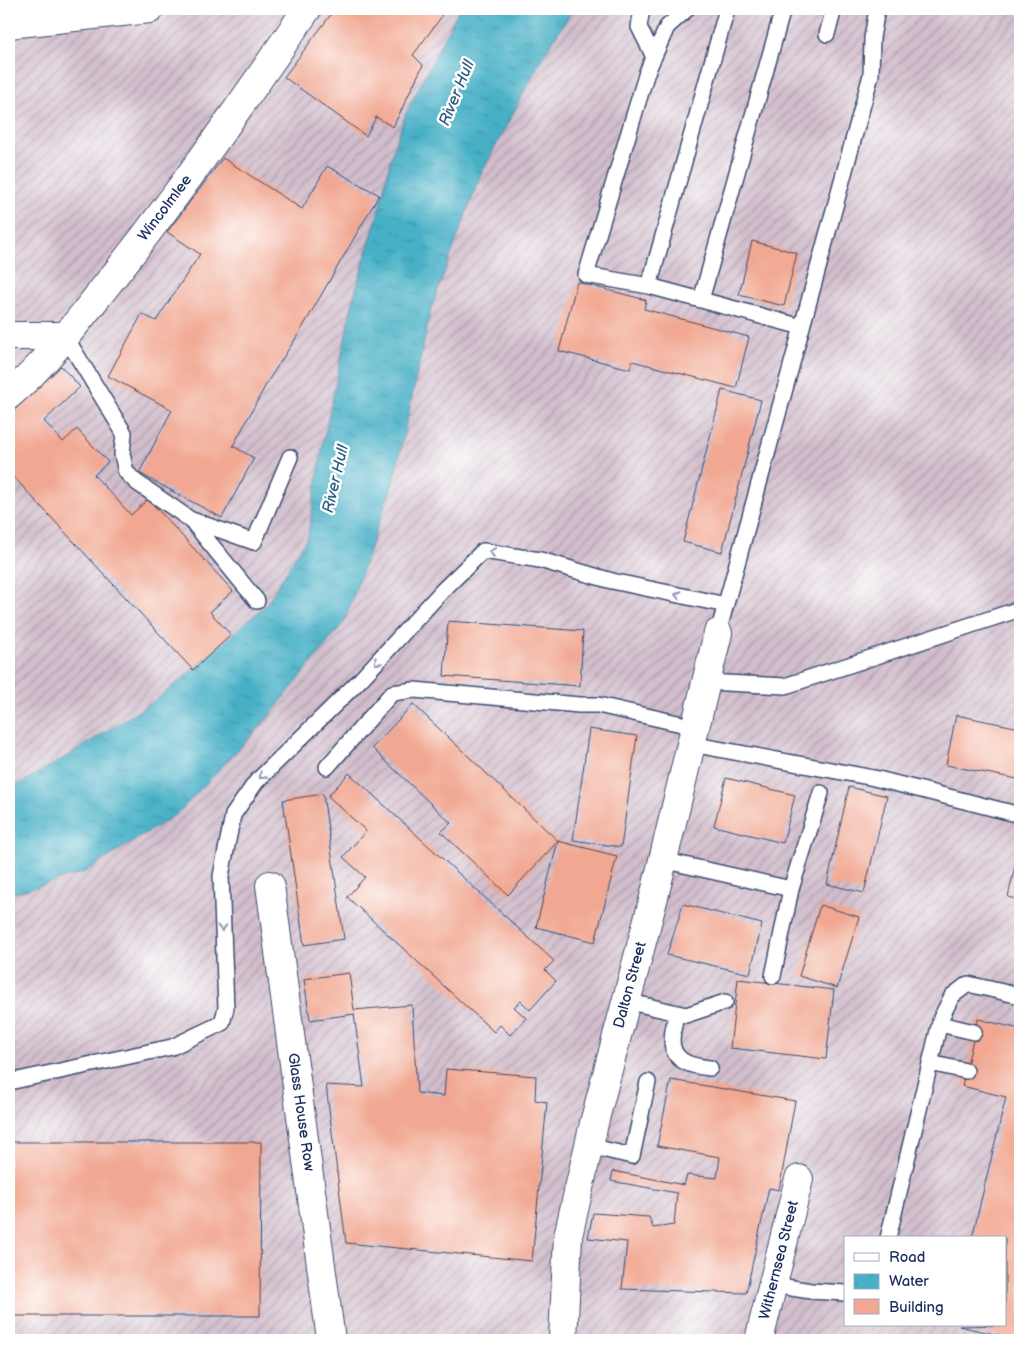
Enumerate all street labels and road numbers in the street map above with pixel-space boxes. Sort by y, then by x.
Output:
street label: Wincolmlee [134,171,196,245]
street label: Dalton Street [609,939,651,1030]
street label: Glass House Row [283,1052,319,1172]
street label: Withernsea Street [755,1198,803,1321]

